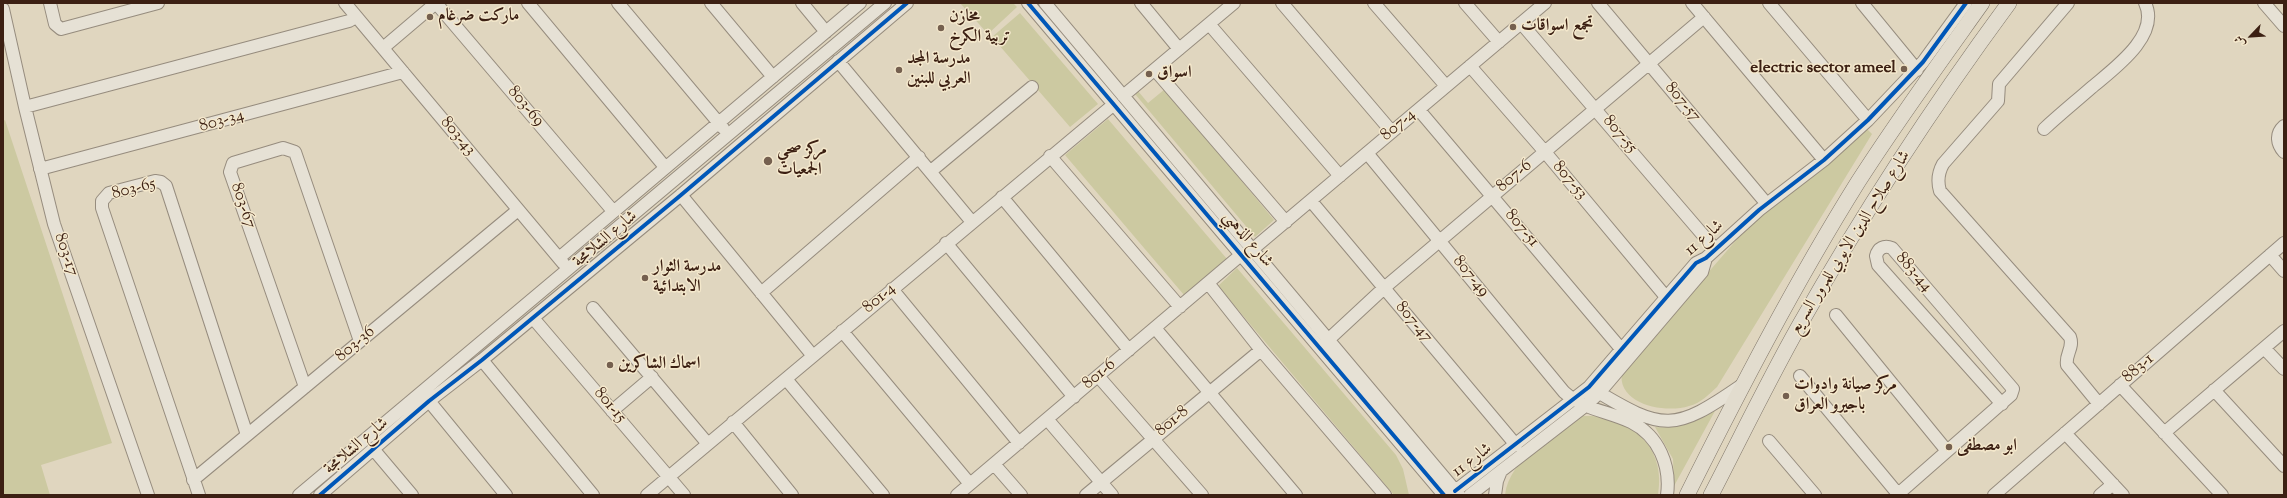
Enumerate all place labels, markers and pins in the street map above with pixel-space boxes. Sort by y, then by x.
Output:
place label: ماركت ضرغام [438,7,519,27]
place label: مخازن تربية الكرخ [949,8,1010,48]
marker: ماركت ضرغام [425,12,435,22]
place label: تجمع اسواقات [1521,17,1594,37]
marker: تجمع اسواقات [1508,22,1518,32]
marker: مخازن تربية الكرخ [936,23,946,33]
place label: مدرسة المجد العربي للبنين [907,50,971,90]
place label: electric sector ameel [1750,59,1896,79]
place label: اسواق [1157,64,1192,84]
marker: electric sector ameel [1899,64,1909,74]
marker: مدرسة المجد العربي للبنين [894,65,904,75]
marker: اسواق [1144,69,1154,79]
place label: مركز صحي الجمعيات [777,141,827,181]
marker: مركز صحي الجمعيات [762,155,774,167]
place label: مدرسة الثوار الابتدائية [653,258,721,298]
marker: مدرسة الثوار الابتدائية [640,273,650,283]
place label: اسماك الشاكرين [618,355,700,375]
marker: اسماك الشاكرين [605,360,615,370]
place label: مركز صيانة وادوات باجيرو العراق [1794,376,1897,416]
marker: مركز صيانة وادوات باجيرو العراق [1781,391,1791,401]
place label: ابو مصطفى [1957,437,2017,457]
marker: ابو مصطفى [1944,442,1954,452]

